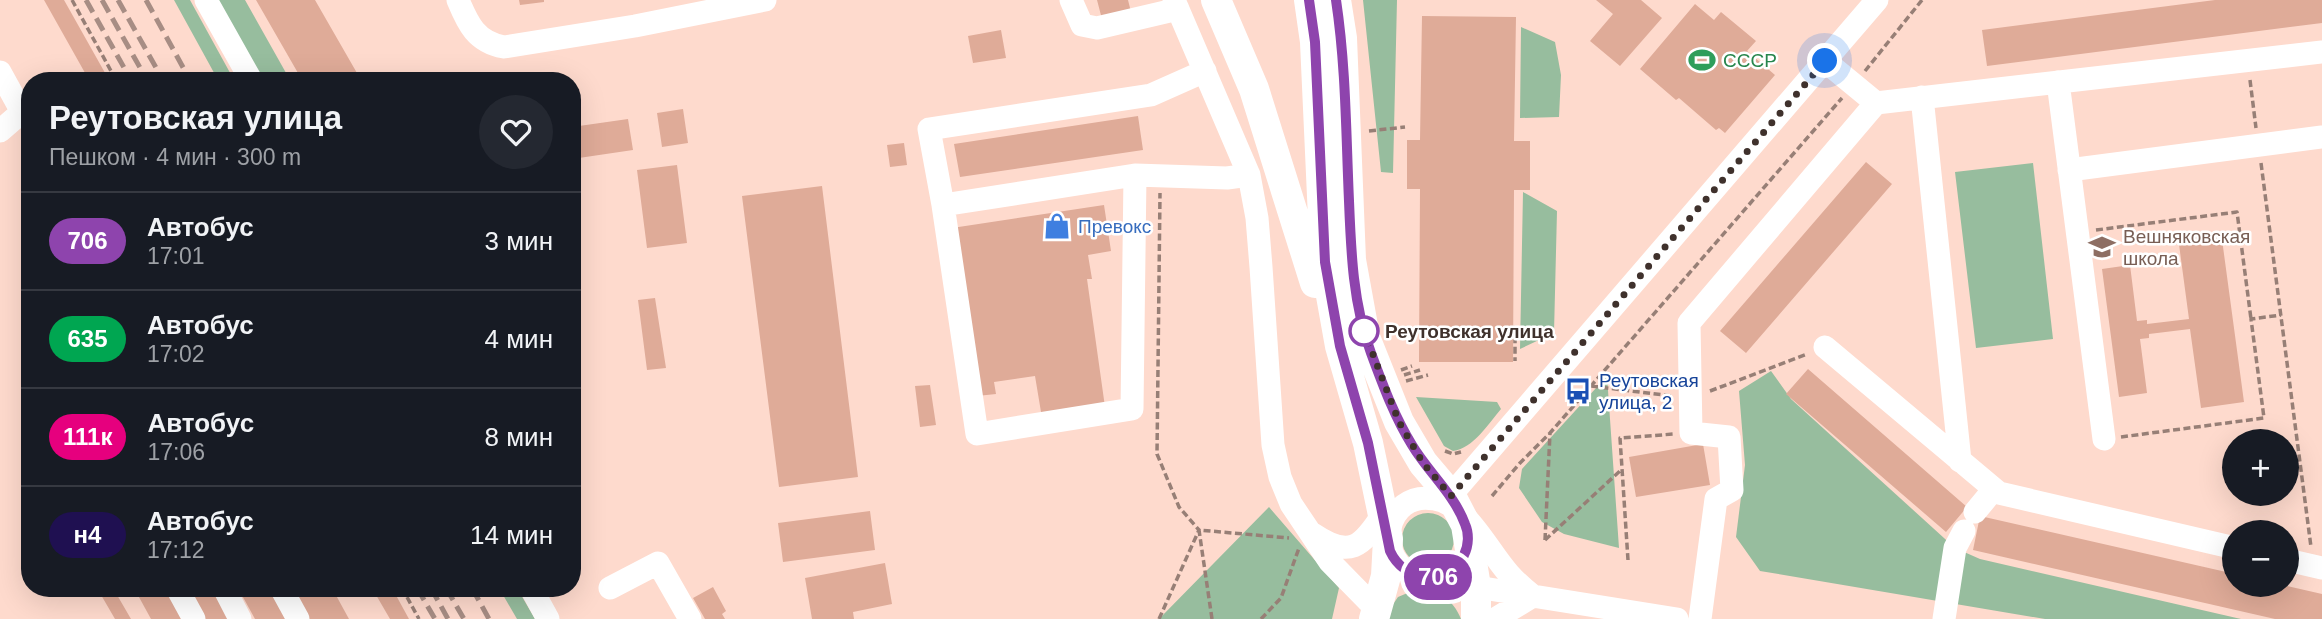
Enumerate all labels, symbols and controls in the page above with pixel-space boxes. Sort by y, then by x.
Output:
your location [1807,43,1842,78]
sports icon: СССР [1687,45,1717,75]
place label: СССР [1723,50,1777,71]
button: heart [479,95,553,169]
text: Реутовская улица [49,99,342,136]
text: Пешком · 4 мин · 300 m [49,144,301,170]
shop icon: Превокс [1042,211,1072,241]
text: Автобус [147,212,254,242]
place label: Превокс [1078,216,1151,237]
text: 3 мин [485,226,553,256]
place label: Вешняковская школа [2123,226,2250,269]
text: 706 [67,227,108,254]
school or university icon: Вешняковская школа [2087,232,2117,262]
text: 17:01 [147,243,205,269]
text: Автобус [147,310,254,340]
marker: Реутовская улица [1349,316,1379,346]
place label: Реутовская улица [1385,321,1554,342]
text: 4 мин [485,324,553,354]
text: 635 [67,325,108,352]
text: 17:02 [147,341,205,367]
place label: Реутовская улица, 2 [1599,370,1699,413]
bus stop icon: Реутовская улица, 2 [1563,376,1593,406]
text: Автобус [147,408,254,438]
text: 8 мин [485,422,553,452]
text: 111к [63,423,112,450]
map controls [2222,429,2299,597]
button: + [2222,429,2299,506]
text: 17:06 [147,439,205,465]
text: Автобус [147,506,254,536]
text: 14 мин [470,520,553,550]
button: − [2222,520,2299,597]
text: н4 [74,521,101,548]
text: 17:12 [147,537,205,563]
line badge: 706 [1398,554,1478,600]
text: 706 [1418,563,1458,590]

